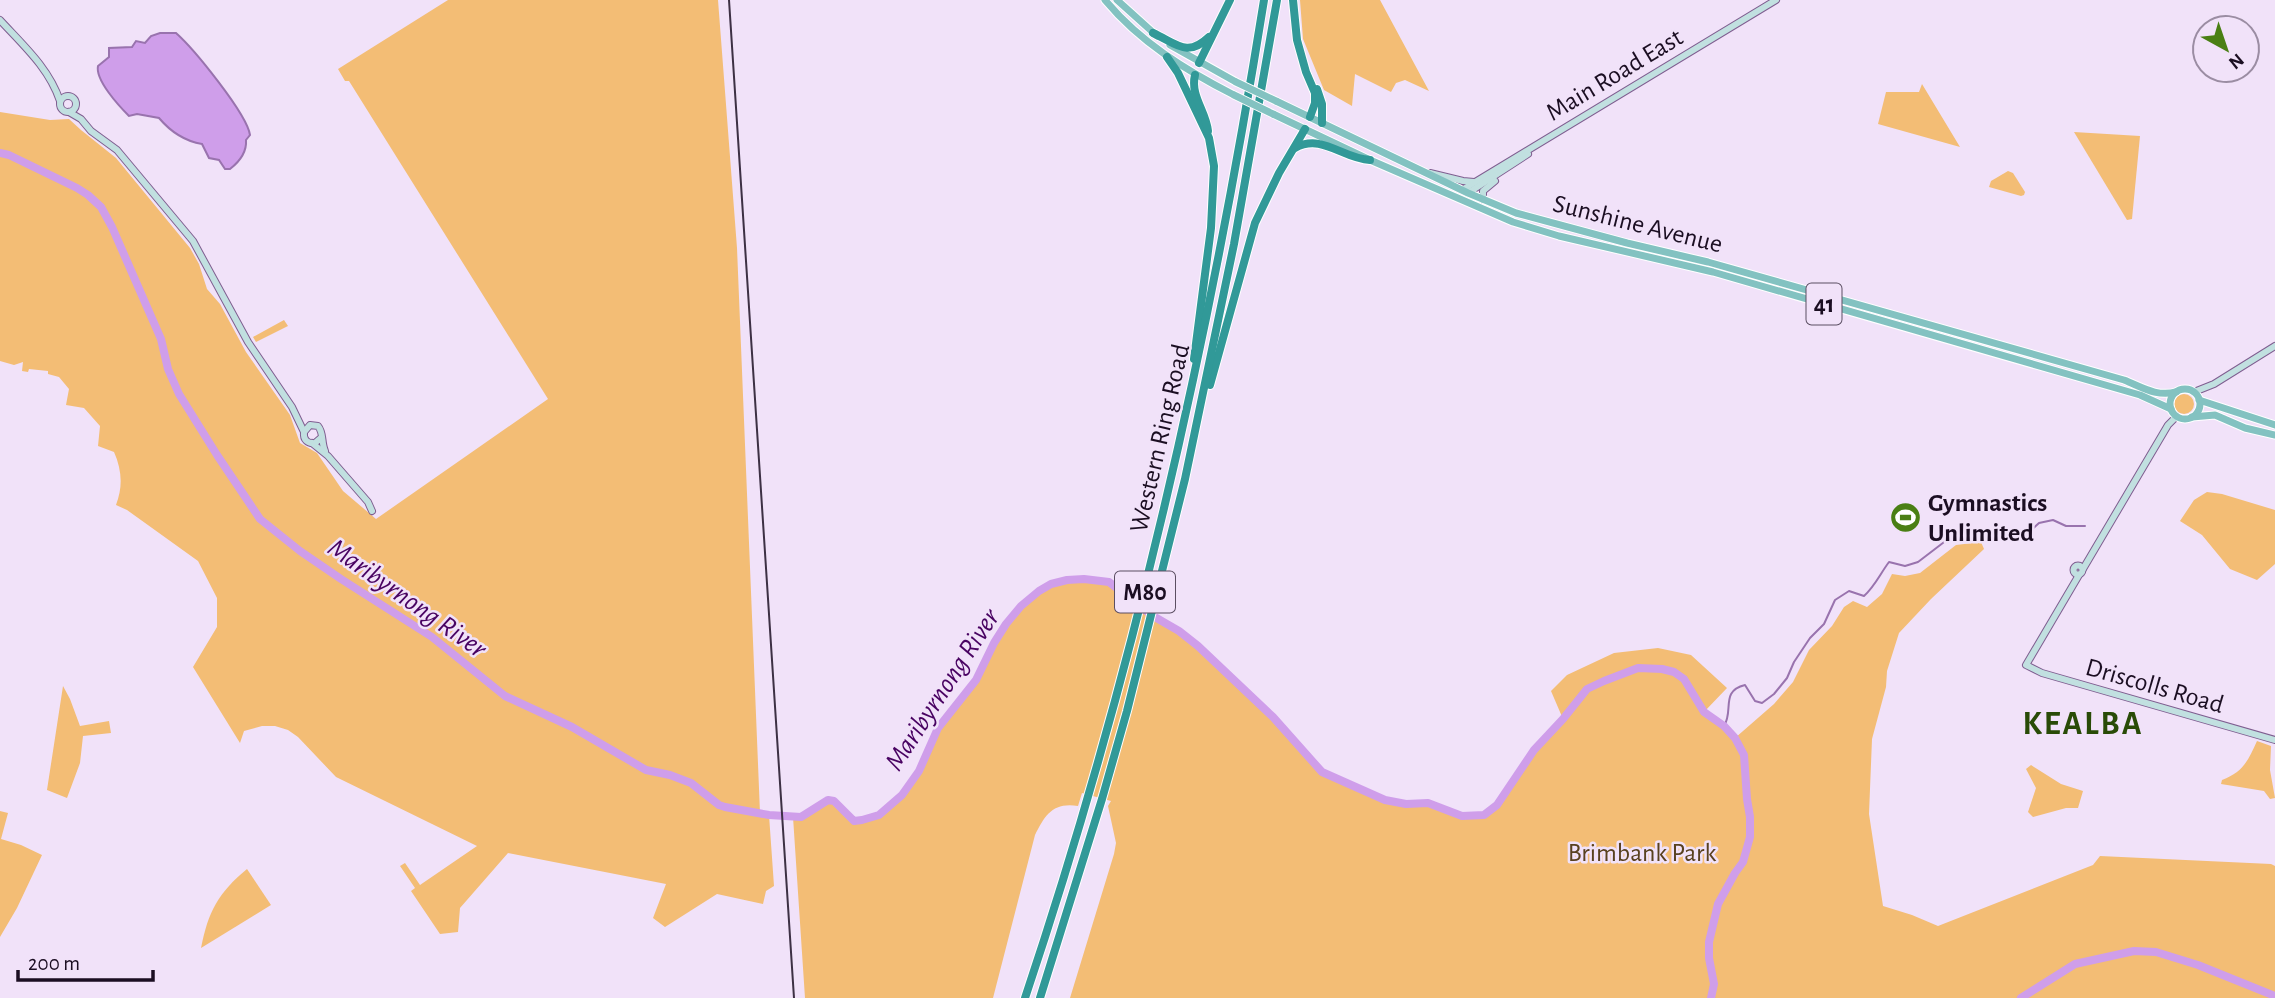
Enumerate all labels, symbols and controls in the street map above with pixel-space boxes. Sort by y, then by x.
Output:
north arrow [2191,14,2261,84]
street label: Main Road East [1542,24,1687,126]
text: N [2225,49,2247,72]
street label: Sunshine Avenue [1550,190,1725,258]
road number: 41 [1806,284,1842,324]
street label: Western Ring Road [1126,342,1194,535]
place label: Gymnastics Unlimited [1928,490,2047,546]
sports icon: Gymnastics Unlimited [1888,500,1922,534]
water label: Maribyrnong River [323,534,492,664]
road number: M80 [1115,572,1175,612]
water label: Maribyrnong River [880,604,1006,776]
street label: Driscolls Road [2083,654,2227,718]
district label: KEALBA [2022,708,2144,741]
park label: Brimbank Park [1568,840,1717,866]
scale bar [18,939,152,983]
text: 200 m [28,953,80,974]

